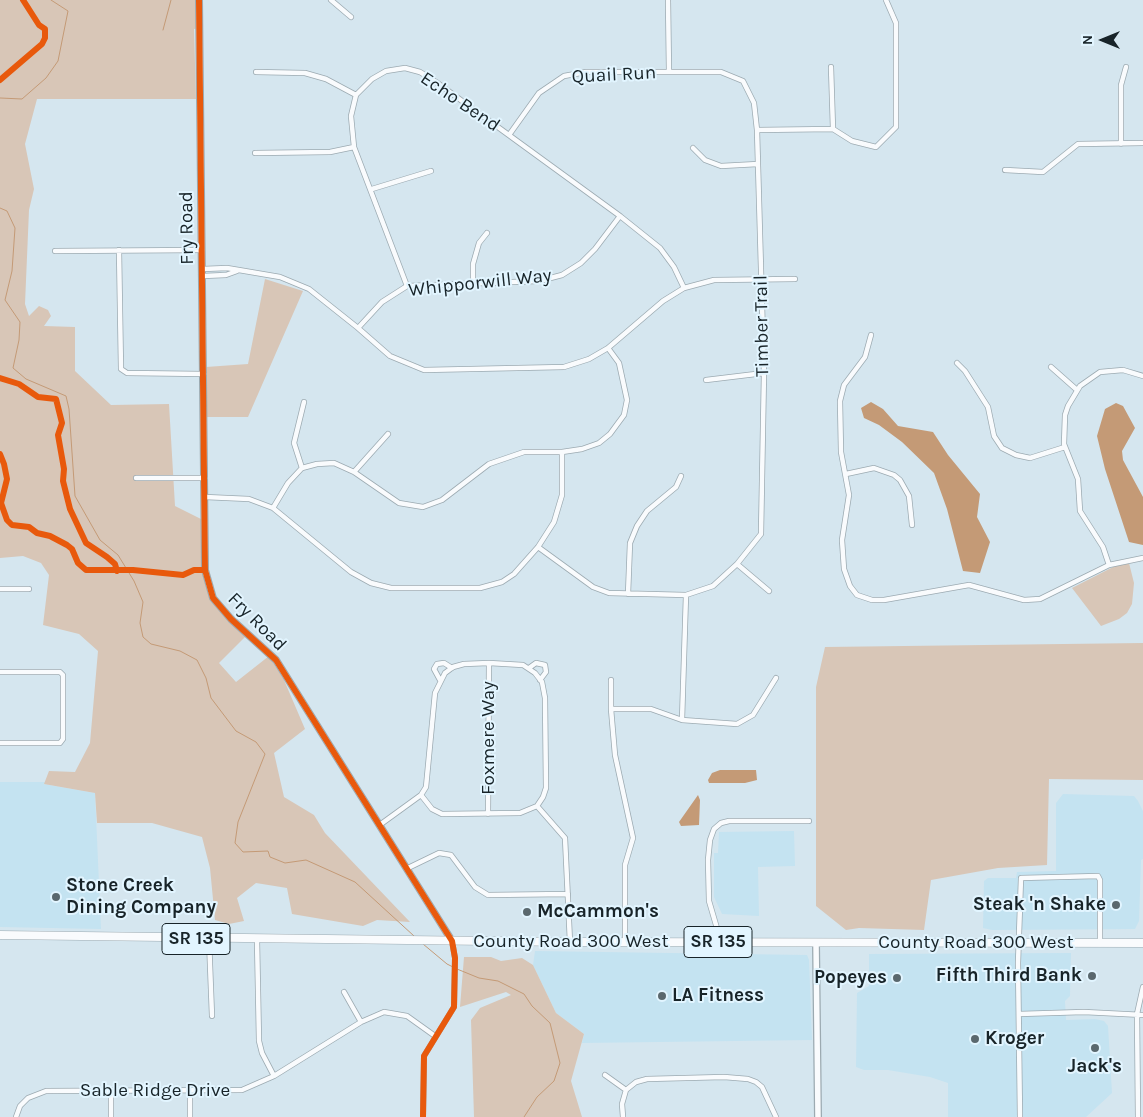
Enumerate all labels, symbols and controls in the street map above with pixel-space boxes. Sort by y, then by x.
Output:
north arrow [1078,15,1128,65]
text: N [1079,35,1096,45]
street label: Quail Run [571,61,657,89]
street label: Echo Bend [416,67,504,137]
street label: Fry Road [175,191,199,265]
street label: Whipporwill Way [407,264,553,302]
street label: Timber Trail [750,275,774,377]
street label: Fry Road [223,588,291,656]
street label: Foxmere Way [478,681,500,795]
place label: Stone Creek Dining Company [66,875,216,919]
marker: Stone Creek Dining Company [50,891,62,903]
place label: Steak 'n Shake [973,894,1106,916]
marker: Steak 'n Shake [1110,899,1122,911]
place label: McCammon's [537,901,659,923]
marker: McCammon's [521,906,533,918]
road number: SR 135 [162,924,230,954]
road number: SR 135 [684,926,752,958]
street label: County Road 300 West [473,931,669,953]
street label: County Road 300 West [878,932,1074,954]
place label: Fifth Third Bank [936,965,1082,987]
place label: Popeyes [814,967,887,989]
marker: Fifth Third Bank [1086,970,1098,982]
marker: Popeyes [891,972,903,984]
place label: LA Fitness [672,985,764,1007]
marker: LA Fitness [656,990,668,1002]
place label: Kroger [985,1028,1044,1050]
marker: Kroger [969,1033,981,1045]
marker: Jack's [1089,1042,1101,1054]
place label: Jack's [1068,1056,1122,1078]
street label: Sable Ridge Drive [80,1080,230,1102]

